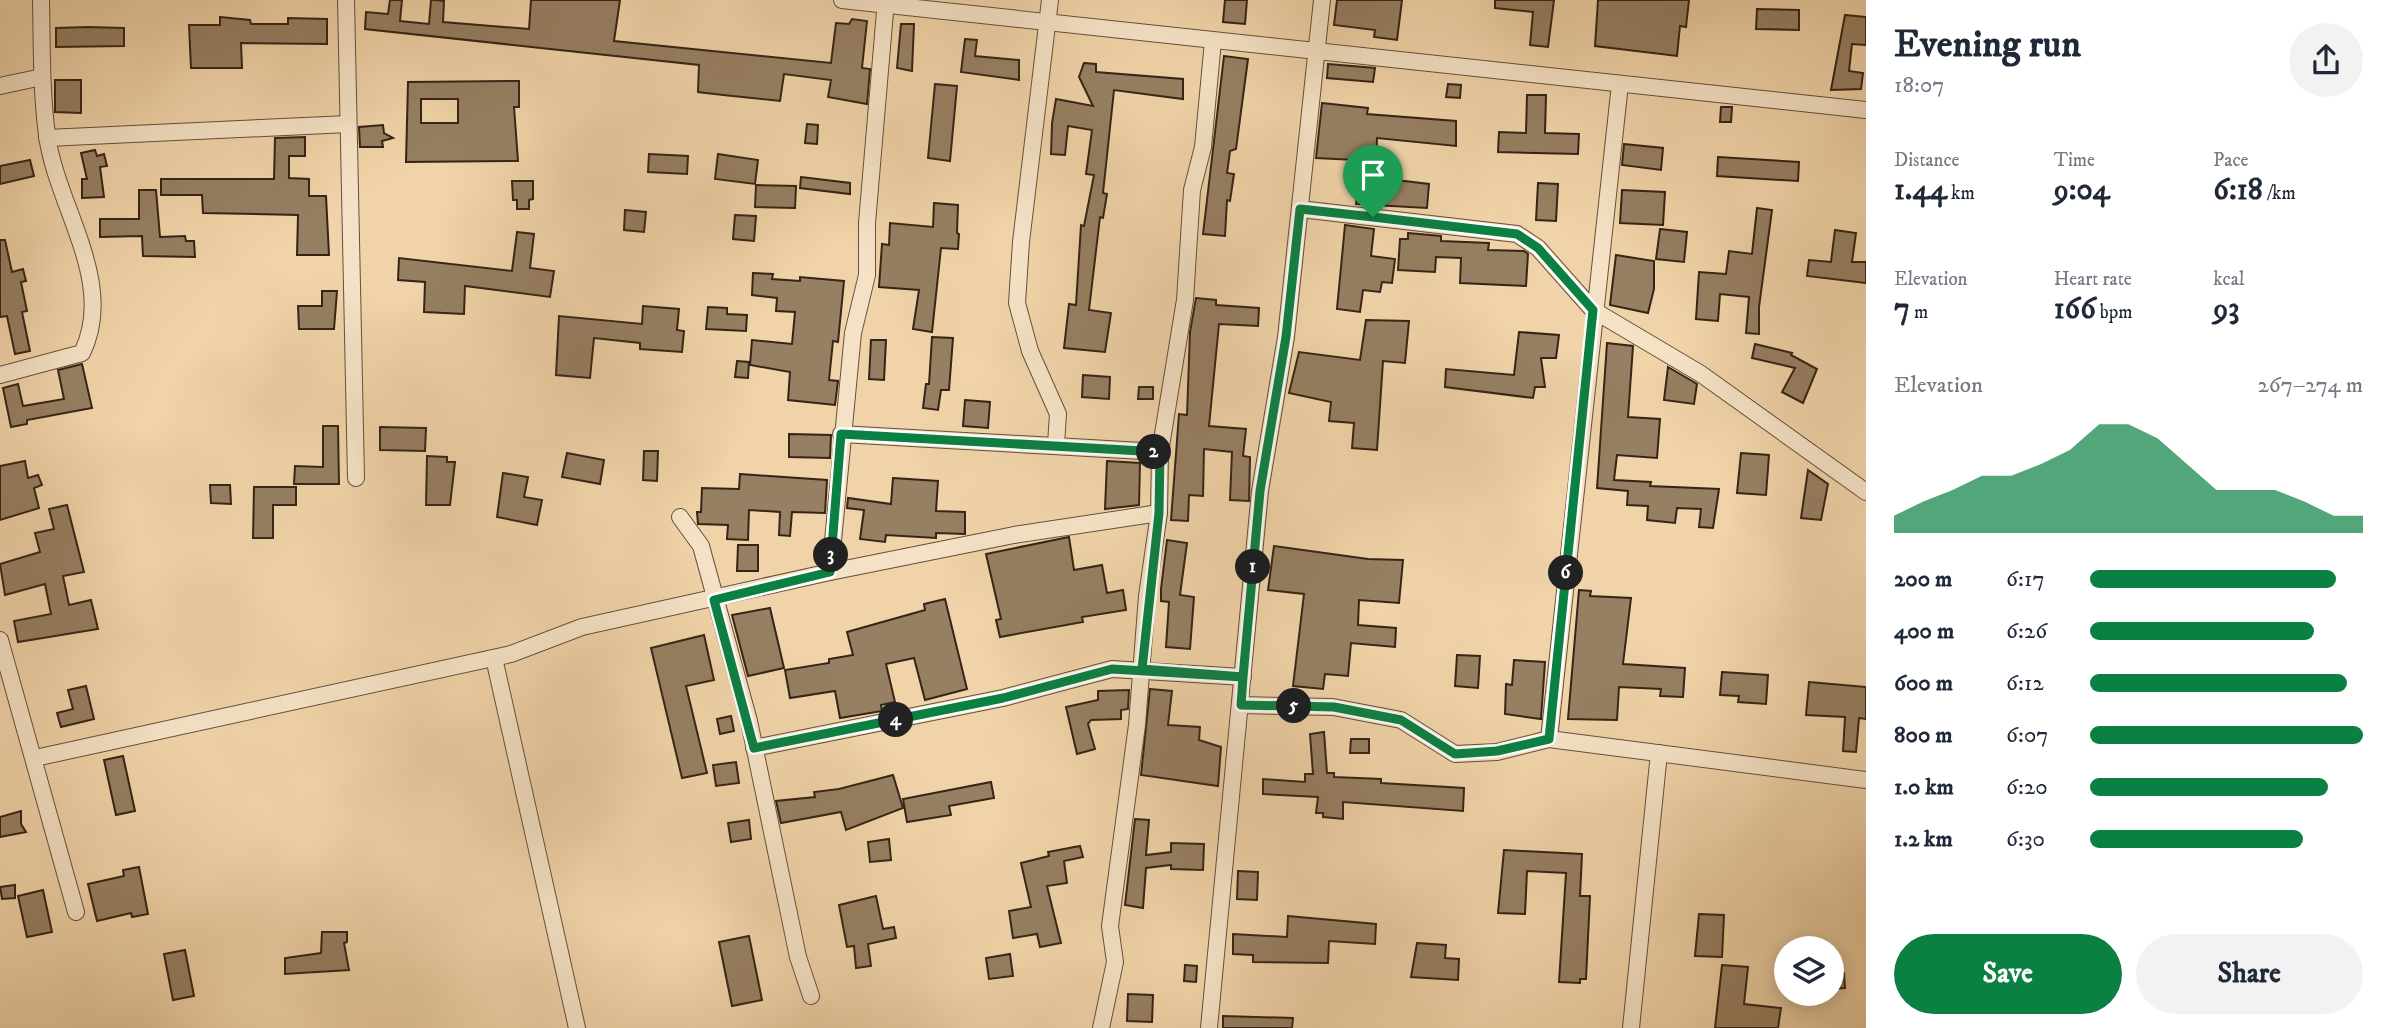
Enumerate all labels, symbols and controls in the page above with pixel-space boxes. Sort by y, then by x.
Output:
text: Evening run [1894,21,2081,69]
button: share [2289,23,2363,97]
text: 18:07 [1894,71,1944,100]
pin [1343,145,1403,217]
text: Distance [1894,149,1959,172]
text: Time [2054,149,2095,172]
text: Pace [2213,149,2248,172]
icon: arrive [1354,156,1392,194]
text: 1.44 [1894,172,1947,209]
text: 9:04 [2054,172,2110,209]
text: 6:18 [2213,172,2263,209]
text: km [1947,182,1975,205]
text: /km [2263,182,2296,205]
text: Elevation [1894,268,1968,291]
text: Heart rate [2054,268,2132,291]
text: kcal [2213,268,2245,291]
text: 7 [1894,291,1910,328]
text: 166 [2054,291,2096,328]
text: 93 [2213,291,2240,328]
text: m [1910,301,1928,324]
text: bpm [2096,301,2133,324]
text: Elevation [1894,371,1983,400]
text: 267–274 m [2258,371,2363,400]
pin: 2 [1136,434,1172,470]
text: 2 [1149,440,1158,463]
pin: 3 [814,538,848,572]
text: 3 [827,543,834,566]
pin: 1 [1236,550,1270,584]
text: 1 [1249,555,1256,578]
pin: 6 [1548,556,1584,590]
text: 6 [1561,561,1570,584]
text: 200 m [1894,565,1952,594]
text: 6:17 [2006,565,2045,594]
text: 400 m [1894,617,1954,646]
text: 6:26 [2006,617,2047,646]
text: 600 m [1894,669,1953,698]
text: 6:12 [2006,669,2044,698]
pin: 5 [1276,688,1312,724]
text: 5 [1289,694,1298,717]
pin: 4 [878,702,914,738]
text: 4 [890,708,901,731]
text: 800 m [1894,721,1952,750]
text: 6:07 [2006,721,2048,750]
text: 1.0 km [1894,773,1954,802]
text: 6:20 [2006,773,2048,802]
text: 1.2 km [1894,825,1953,854]
text: 6:30 [2006,825,2045,854]
button: Save [1894,934,2122,1014]
button: Share [2136,934,2363,1014]
map controls [1774,936,1844,1006]
button: layers [1774,936,1844,1006]

